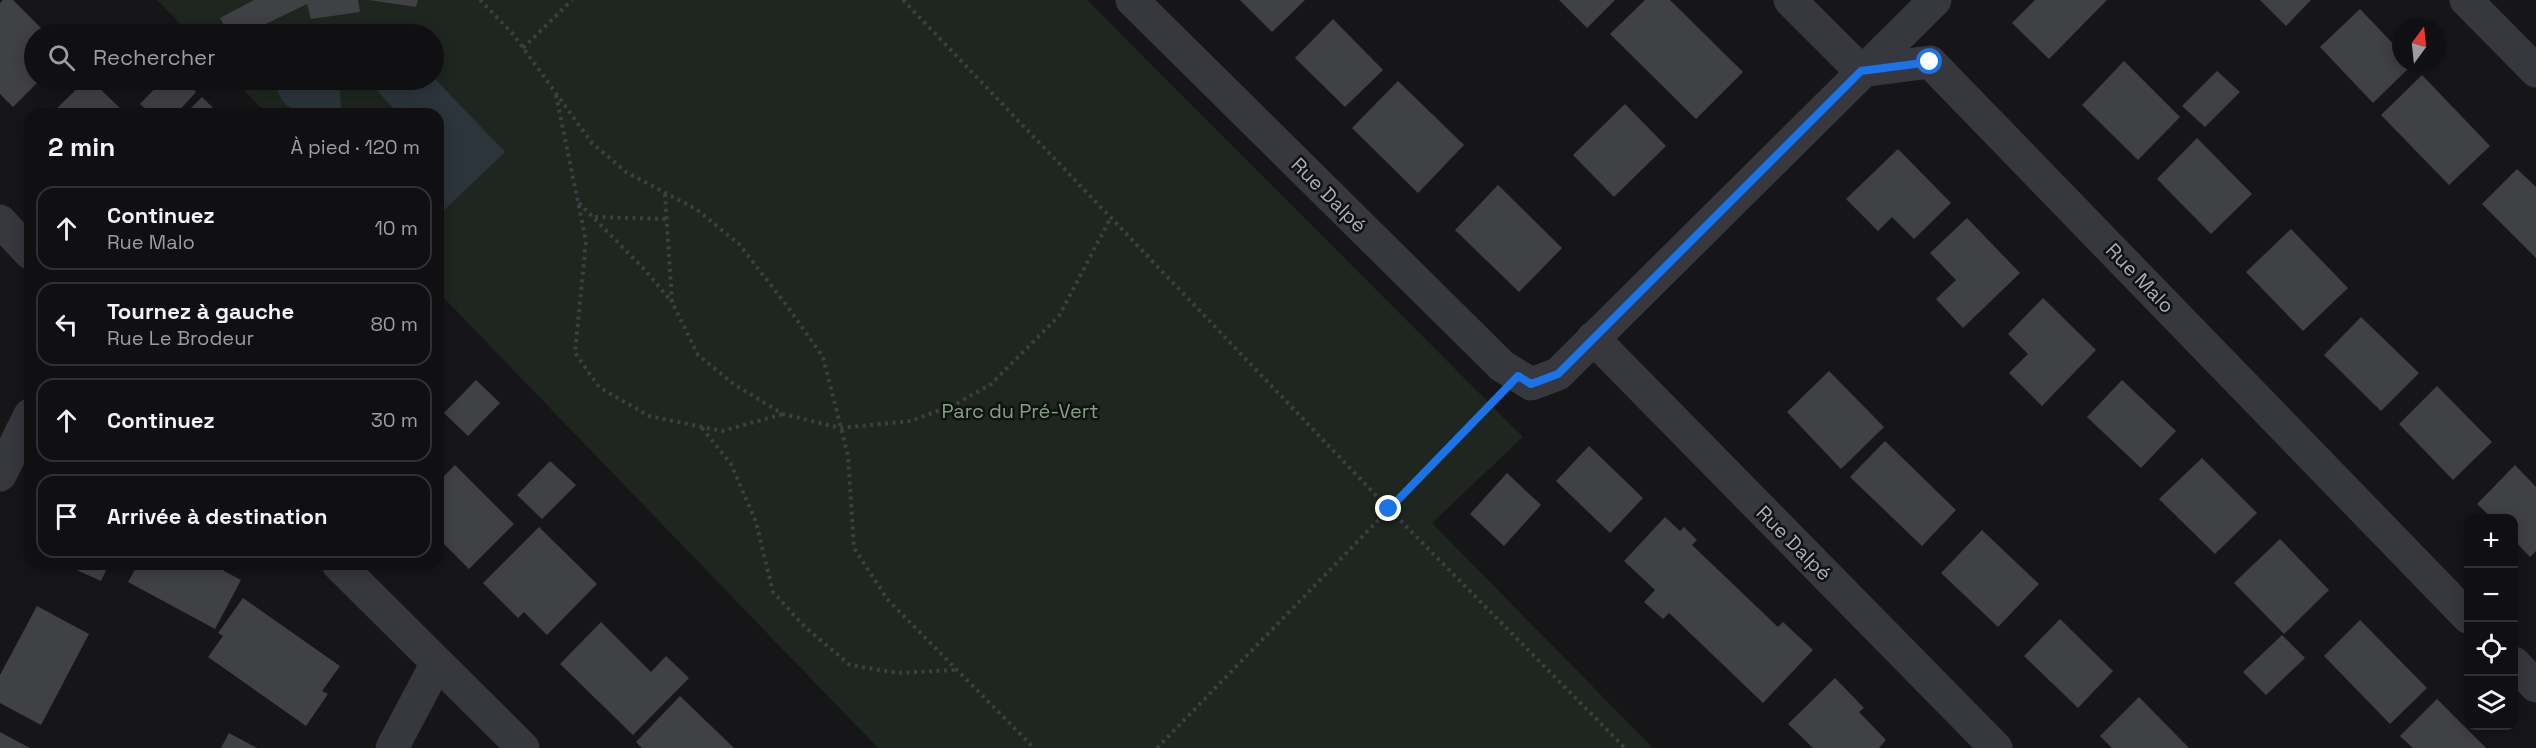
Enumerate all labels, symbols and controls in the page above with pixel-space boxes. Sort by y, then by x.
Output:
north arrow [2392,18,2446,72]
search box [24,24,444,90]
icon: search [45,41,78,74]
text: Rechercher [93,43,215,71]
route start [1916,48,1942,74]
text: 2 min [48,130,115,164]
text: À pied · 120 m [290,134,420,160]
street label: Rue Dalpé [1286,152,1372,238]
text: Continuez [107,201,215,229]
icon: ahead [50,212,83,245]
text: 10 m [374,215,418,241]
text: Rue Malo [107,229,195,255]
street label: Rue Malo [2100,237,2180,319]
text: Tournez à gauche [107,297,294,325]
icon: left [50,308,83,341]
text: 80 m [370,311,418,337]
text: Rue Le Brodeur [107,325,254,351]
park label: Parc du Pré-Vert [941,398,1099,424]
icon: ahead [50,404,83,437]
text: Continuez [107,406,215,434]
text: 30 m [371,407,418,433]
route end [1375,495,1401,521]
icon: arrive [50,500,83,533]
street label: Rue Dalpé [1751,500,1837,586]
text: Arrivée à destination [107,502,328,530]
map controls [2464,514,2518,730]
button: + [2464,514,2518,568]
button: − [2464,568,2518,622]
button: locate [2464,622,2518,676]
button: layers [2464,676,2518,730]

